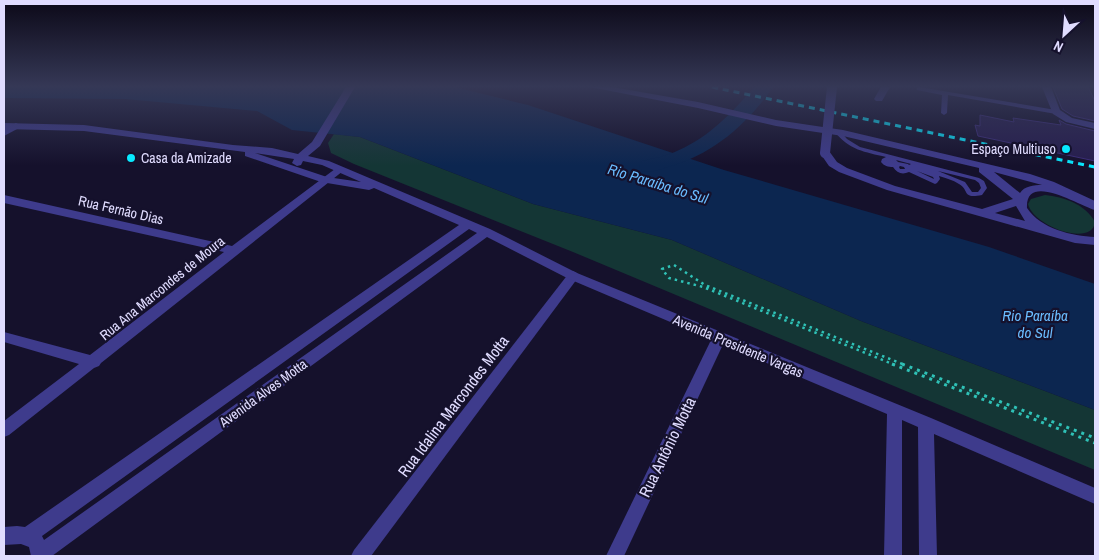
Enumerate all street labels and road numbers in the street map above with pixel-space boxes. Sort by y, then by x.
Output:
street label: Rua Fernão Dias [77,191,166,229]
street label: Rua Ana Marcondes de Moura [96,232,229,344]
street label: Avenida Presidente Vargas [669,310,806,382]
street label: Rua Idalina Marcondes Motta [392,330,514,481]
street label: Avenida Alves Motta [215,355,311,432]
street label: Rua Antônio Motta [633,393,701,501]

